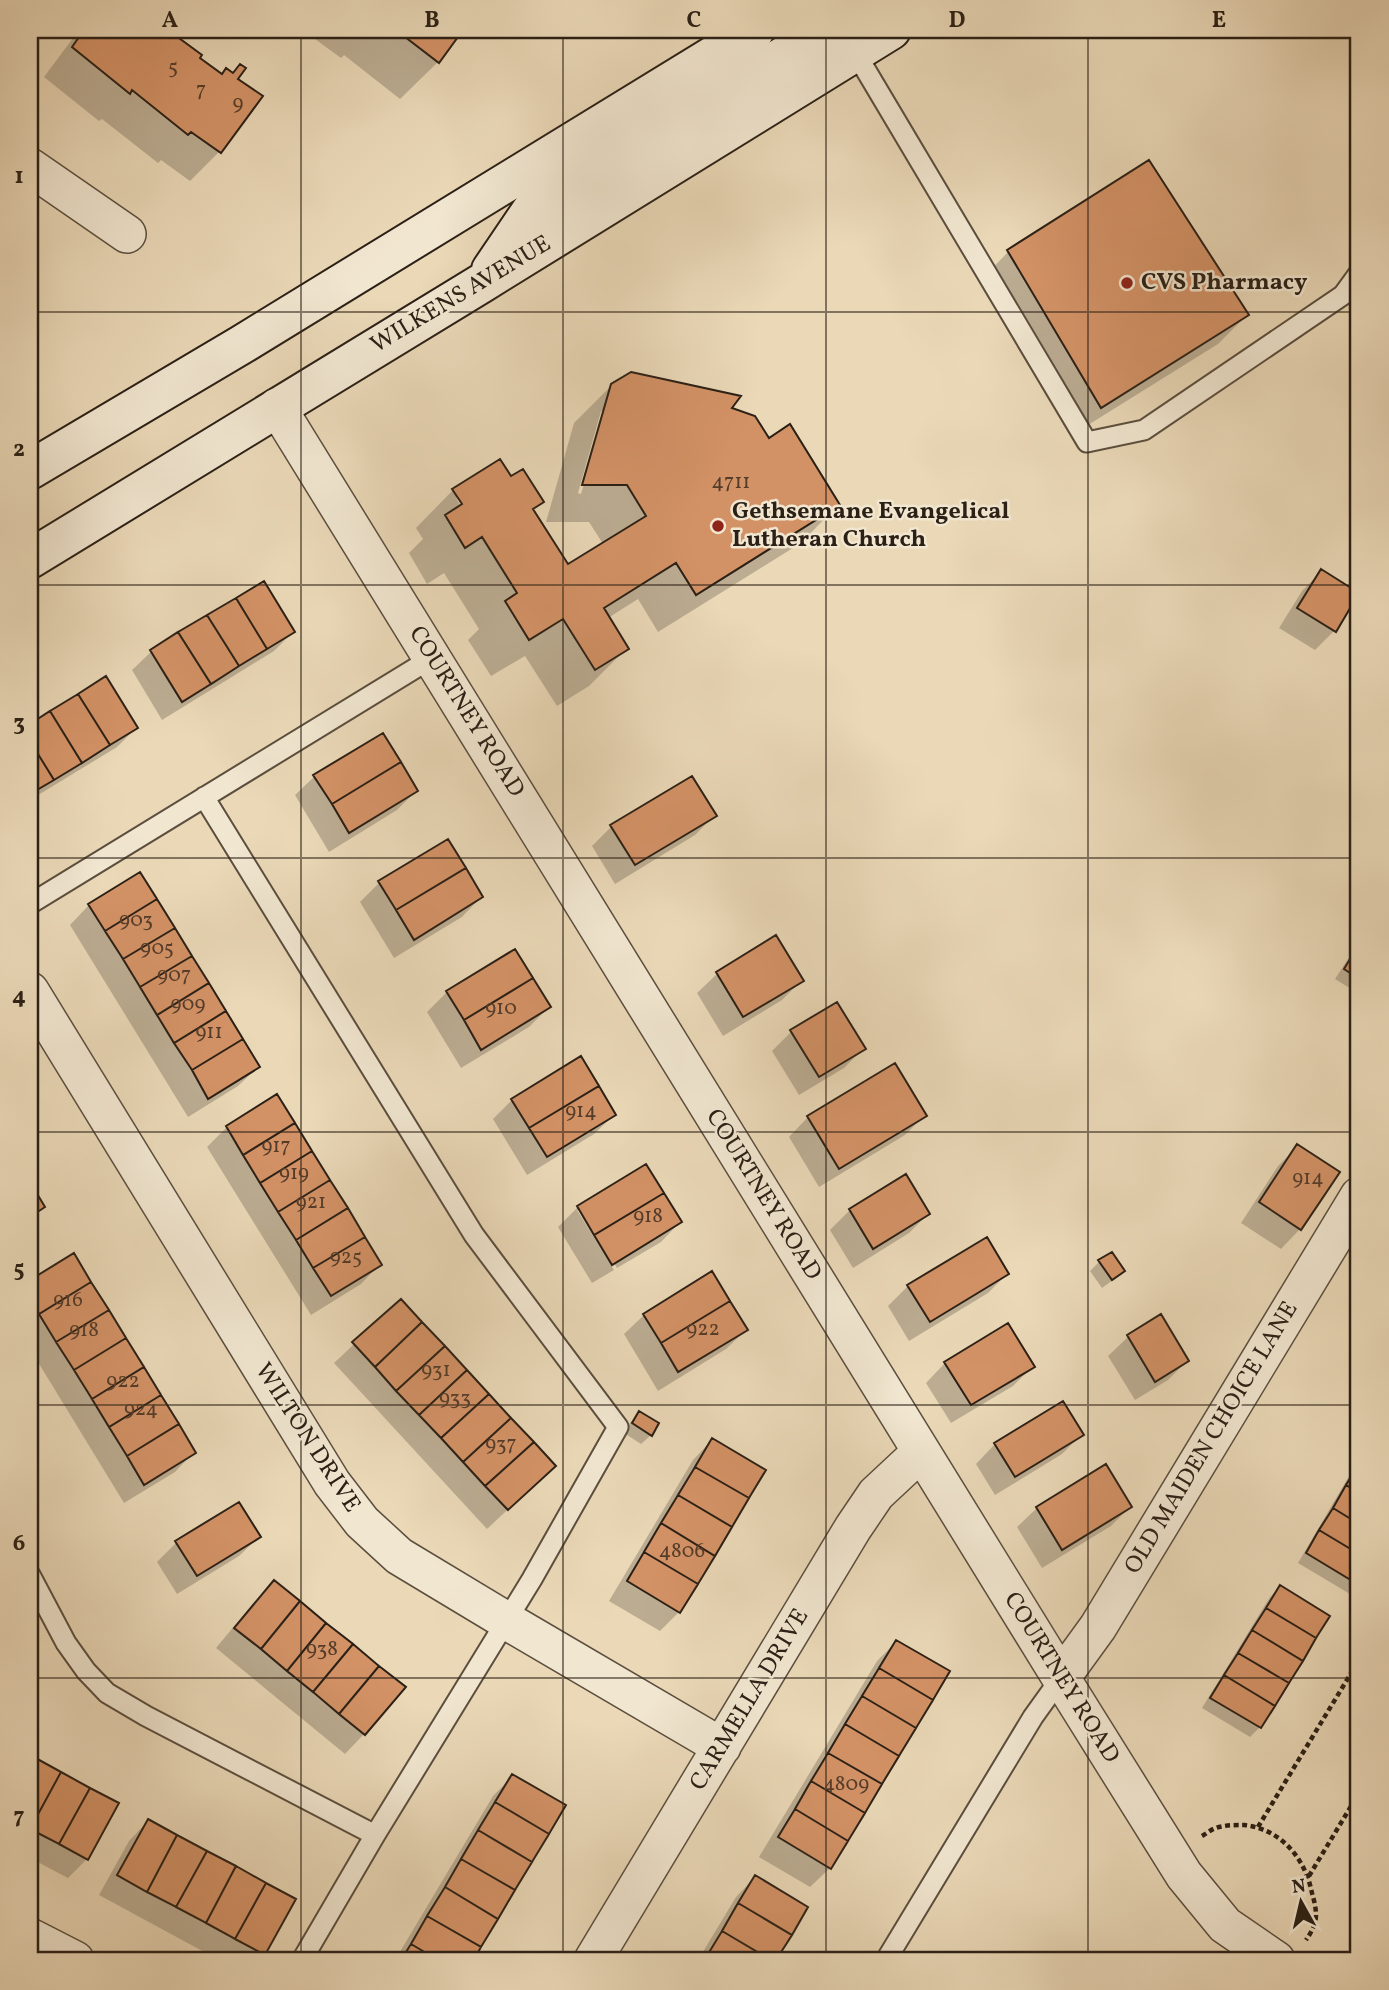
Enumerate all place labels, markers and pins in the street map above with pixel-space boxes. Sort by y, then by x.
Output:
place label: CVS Pharmacy [1141,266,1308,300]
marker: CVS Pharmacy [1119,275,1135,291]
place label: Gethsemane Evangelical Lutheran Church [732,495,1009,557]
marker: Gethsemane Evangelical Lutheran Church [710,518,726,534]

